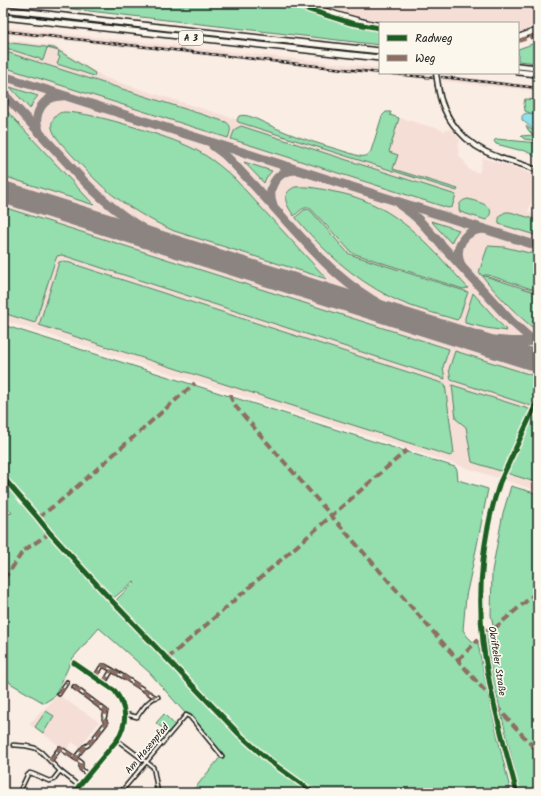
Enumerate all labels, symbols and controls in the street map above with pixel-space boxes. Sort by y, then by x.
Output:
legend [379,22,519,74]
text: Radweg [415,29,453,48]
road number: A 3 [179,31,203,45]
text: Weg [415,49,436,68]
street label: Okrifteler Straße [484,625,510,698]
street label: Am Hasenpfad [121,719,174,778]

